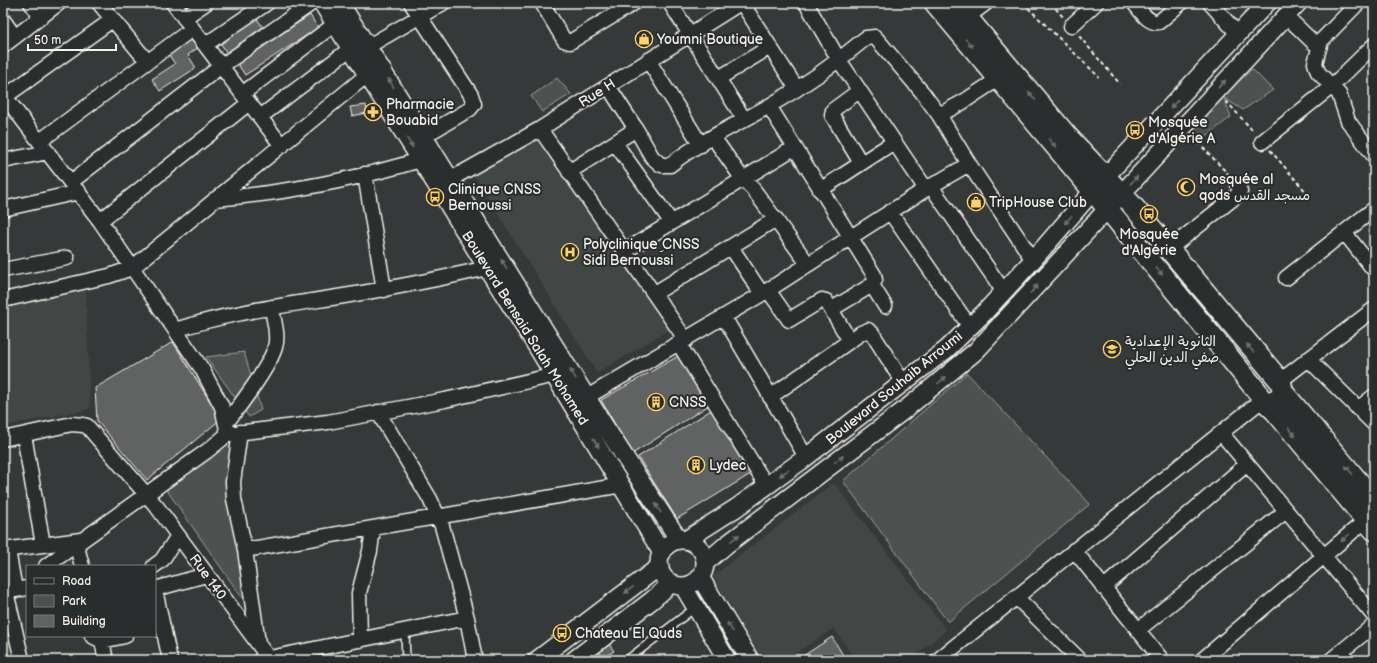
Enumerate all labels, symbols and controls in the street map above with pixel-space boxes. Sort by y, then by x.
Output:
scale bar [28,26,116,52]
shop icon: Youmni Boutique [634,29,654,49]
place label: Youmni Boutique [656,31,763,48]
text: 50 m [34,33,61,48]
one-way arrow [964,38,973,49]
street label: Rue H [576,75,618,111]
one-way arrow [387,77,394,89]
one-way arrow [1217,79,1227,89]
one-way arrow [1028,91,1037,101]
place label: Pharmacie Bouabid [386,96,454,129]
one-way arrow [1169,99,1179,109]
pharmacy icon: Pharmacie Bouabid [363,102,383,122]
place label: Mosquée d'Algérie A [1148,114,1216,147]
bus stop icon: Mosquée d'Algérie A [1125,120,1145,140]
one-way arrow [406,137,413,149]
one-way arrow [1048,138,1057,148]
place label: Mosquée al qods مسجد القدس [1199,171,1310,204]
one-way arrow [1129,175,1139,185]
mosque icon: Mosquée al qods مسجد القدس [1176,177,1196,197]
place label: Clinique CNSS Bernoussi [448,181,541,214]
bus stop icon: Clinique CNSS Bernoussi [425,187,445,207]
shop icon: TripHouse Club [966,192,986,212]
place label: TripHouse Club [989,194,1087,211]
bus stop icon: Mosquée d'Algérie [1139,204,1159,224]
one-way arrow [1064,216,1073,225]
place label: Mosquée d'Algérie [1119,226,1179,259]
street label: Boulevard Bensaid Salah Mohamed [458,228,592,428]
place label: Polyclinique ِCNSS Sidi Bernoussi [583,236,700,269]
hospital icon: Polyclinique ِCNSS Sidi Bernoussi [560,242,580,262]
one-way arrow [500,259,508,269]
one-way arrow [1154,266,1163,277]
one-way arrow [1029,284,1039,294]
street label: Boulevard Souhaib Arroumi [822,328,966,448]
place label: الثانوية الإعدادية صفي الدين الحلي [1125,333,1219,370]
school or university icon: الثانوية الإعدادية صفي الدين الحلي [1102,339,1122,359]
one-way arrow [1246,343,1255,354]
one-way arrow [569,369,577,380]
one-way arrow [937,376,947,385]
building icon: CNSS [646,392,666,412]
place label: CNSS [669,394,706,411]
one-way arrow [1288,426,1297,437]
one-way arrow [593,437,600,449]
building icon: Lydec [686,455,706,475]
one-way arrow [834,455,844,463]
place label: Lydec [709,457,746,474]
one-way arrow [1345,465,1353,476]
one-way arrow [778,469,789,477]
one-way arrow [654,502,661,514]
one-way arrow [730,533,741,542]
one-way arrow [1340,533,1351,542]
street label: Rue 140 [186,551,230,603]
legend [26,565,156,637]
text: Road [62,574,91,589]
one-way arrow [624,586,635,594]
text: Park [62,594,86,609]
text: Building [62,614,106,629]
one-way arrow [726,621,733,633]
bus stop icon: Chateau El Quds [552,623,572,643]
place label: Chateau El Quds [575,625,682,642]

